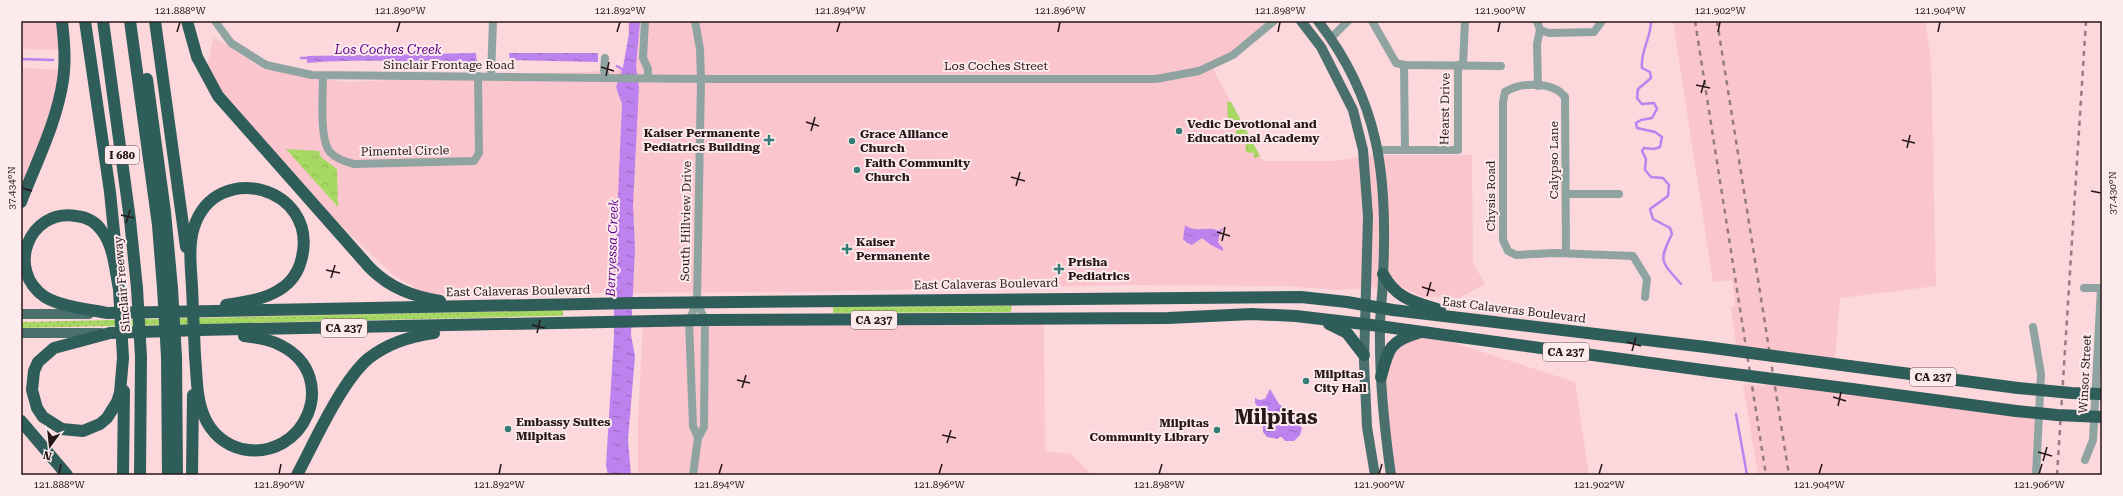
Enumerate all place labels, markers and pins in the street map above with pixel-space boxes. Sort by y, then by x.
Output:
place label: Vedic Devotional and Educational Academy [1187,117,1320,145]
place label: Kaiser Permanente Pediatrics Building [644,126,761,154]
marker: Vedic Devotional and Educational Academy [1174,126,1184,136]
place label: Grace Alliance Church [860,127,948,155]
marker: Kaiser Permanente Pediatrics Building [763,134,775,146]
marker: Grace Alliance Church [847,136,857,146]
place label: Faith Community Church [865,156,971,184]
marker: Faith Community Church [852,165,862,175]
place label: Kaiser Permanente [856,235,930,263]
marker: Kaiser Permanente [841,243,853,255]
place label: Prisha Pediatrics [1068,255,1130,283]
marker: Prisha Pediatrics [1053,263,1065,275]
place label: Milpitas City Hall [1314,367,1367,395]
marker: Milpitas City Hall [1301,376,1311,386]
place label: Embassy Suites Milpitas [516,415,610,443]
place label: Milpitas Community Library [1090,416,1210,444]
marker: Embassy Suites Milpitas [503,424,513,434]
marker: Milpitas Community Library [1212,425,1222,435]

